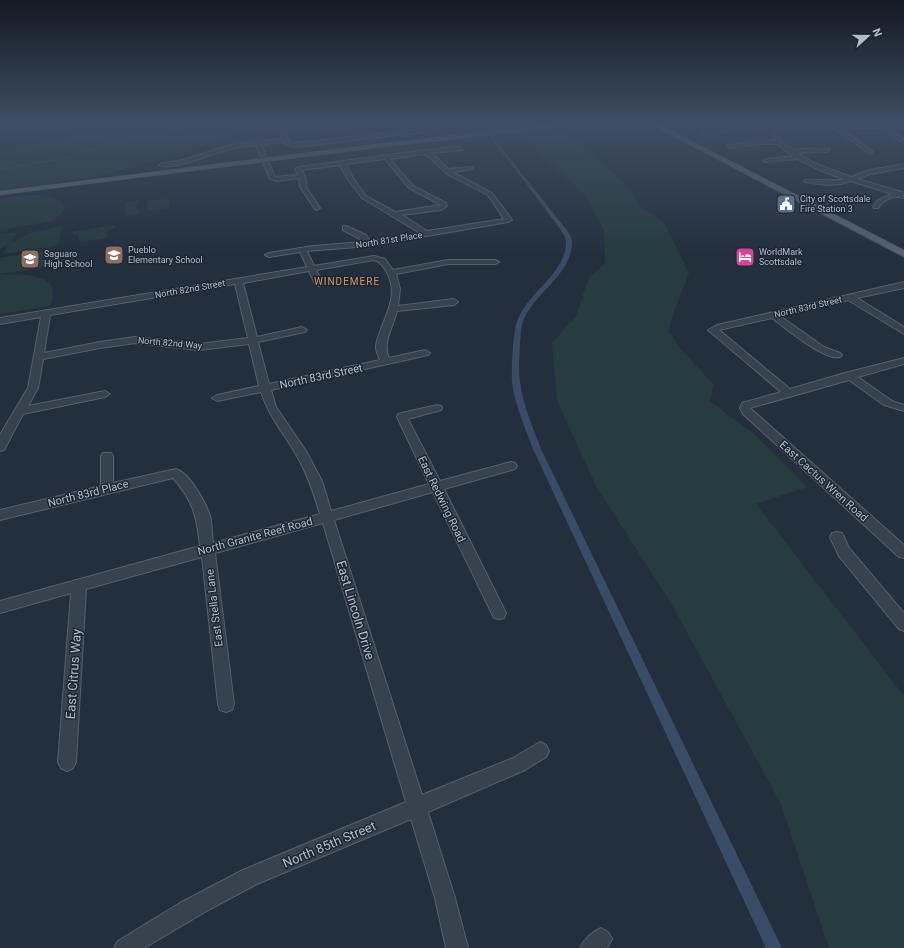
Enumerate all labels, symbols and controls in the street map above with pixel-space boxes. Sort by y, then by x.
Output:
north arrow [848,16,888,56]
text: N [869,27,884,39]
public building icon: City of Scottsdale Fire Station 3 [775,193,797,215]
place label: City of Scottsdale Fire Station 3 [800,194,871,214]
street label: North 81st Place [355,230,423,250]
school or university icon: Pueblo Elementary School [103,244,125,266]
place label: Pueblo Elementary School [128,245,203,265]
hotel icon: WorldMark Scottsdale [734,246,756,268]
place label: WorldMark Scottsdale [759,247,803,267]
school or university icon: Saguaro High School [19,248,41,270]
place label: Saguaro High School [44,249,92,269]
district label: WINDEMERE [314,276,380,287]
street label: North 82nd Street [154,278,226,300]
street label: North 83rd Street [773,294,843,320]
street label: North 82nd Way [138,335,203,351]
street label: North 83rd Street [278,361,364,392]
street label: East Cactus Wren Road [777,438,871,524]
street label: East Redwing Road [415,454,468,544]
street label: North 83rd Place [46,477,130,510]
street label: North Granite Reef Road [196,515,314,558]
street label: East Lincoln Drive [333,559,378,662]
street label: East Stella Lane [203,568,226,647]
street label: East Citrus Way [63,628,84,720]
street label: North 85th Street [280,818,378,871]

